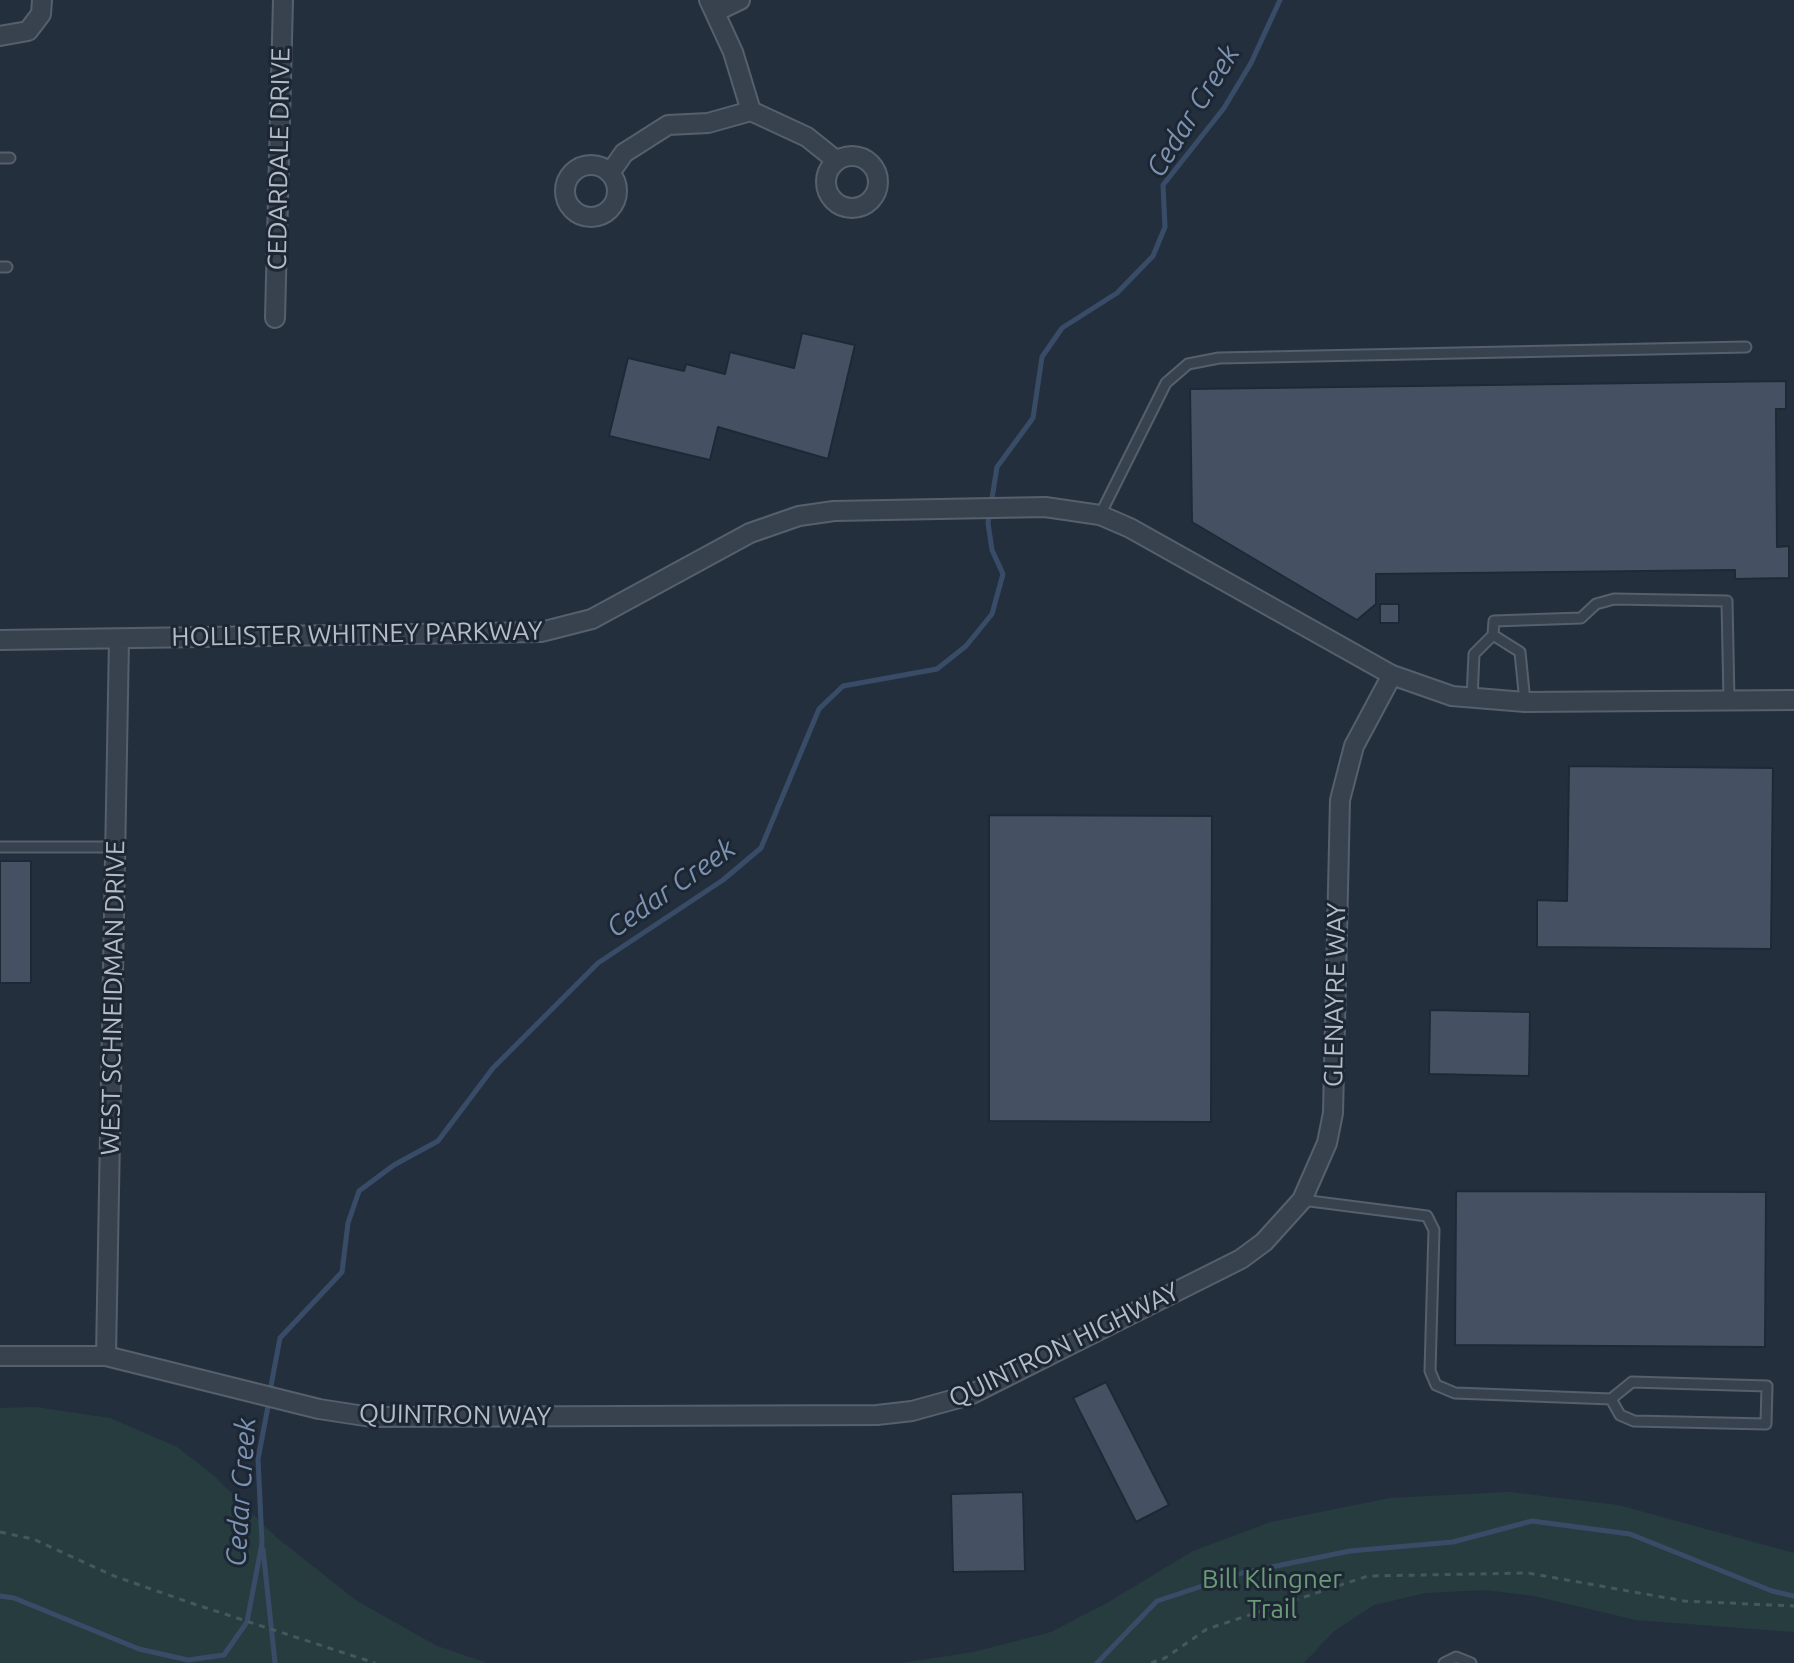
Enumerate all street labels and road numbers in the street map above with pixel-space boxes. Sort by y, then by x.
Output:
street label: CEDARDALE DRIVE [261,47,297,271]
street label: HOLLISTER WHITNEY PARKWAY [171,615,543,653]
street label: WEST SCHNEIDMAN DRIVE [95,840,131,1156]
street label: GLENAYRE WAY [1318,903,1352,1087]
street label: QUINTRON HIGHWAY [944,1276,1184,1414]
street label: QUINTRON WAY [359,1398,551,1432]

